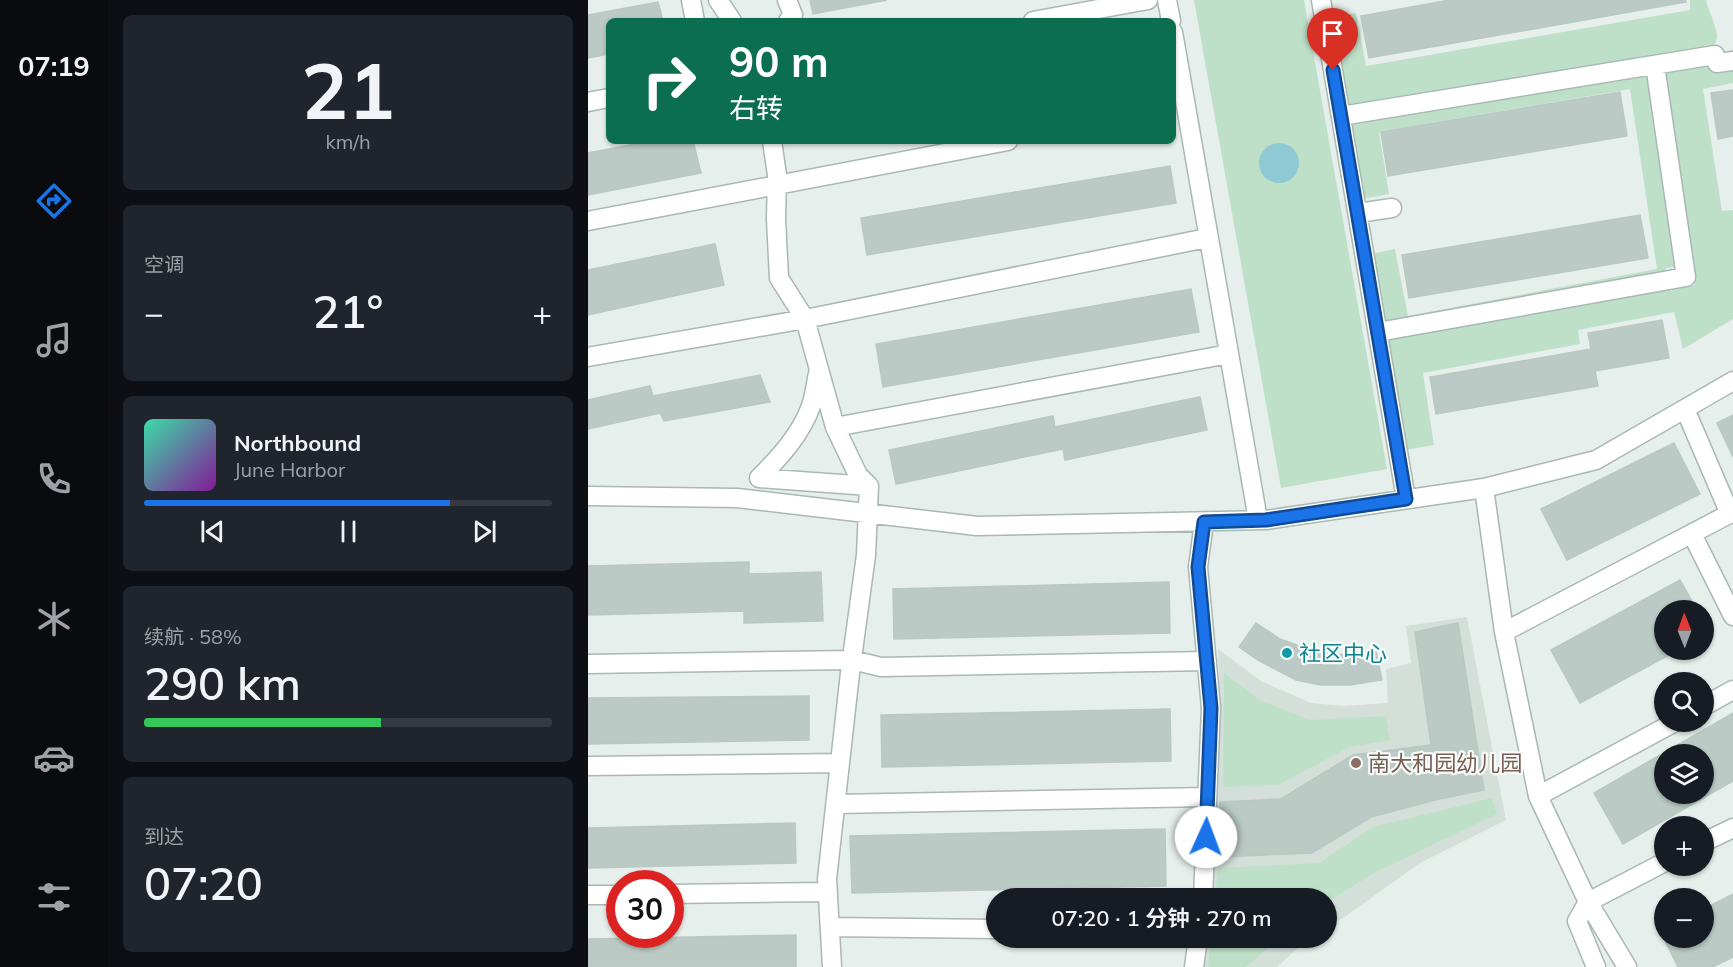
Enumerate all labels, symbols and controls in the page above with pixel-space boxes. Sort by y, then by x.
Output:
pin [1307,8,1358,70]
icon: arrive [1316,17,1349,50]
text: 90 m [729,35,829,88]
text: 21 [301,41,395,139]
icon: right [630,42,708,120]
text: 07:19 [18,49,90,83]
text: 右转 [729,91,783,125]
text: km/h [325,129,371,154]
icon: directions [33,180,75,222]
text: 空调 [144,252,184,277]
text: 21° [313,283,383,339]
text: − [144,292,164,333]
text: + [532,292,552,333]
icon: music [33,319,75,361]
text: Northbound [234,429,361,457]
text: June Harbor [234,457,345,482]
icon: phone [33,458,75,500]
icon: previous [196,515,229,548]
icon: pause [332,515,365,548]
icon: next [468,515,501,548]
icon: climate [33,598,75,640]
north arrow [1654,600,1714,660]
map controls [1654,600,1714,948]
text: 续航 · 58% [144,624,242,649]
place label: 社区中心 [1299,639,1387,667]
marker: 社区中心 [1280,646,1294,660]
text: 290 km [144,655,301,711]
button: search [1654,672,1714,732]
icon: car [33,737,75,779]
button: layers [1654,744,1714,804]
place label: 南大和园幼儿园 [1368,749,1522,777]
marker: 南大和园幼儿园 [1349,756,1363,770]
position arrow [1174,805,1238,869]
button: + [1654,816,1714,876]
text: 到达 [144,824,184,849]
text: 07:20 [144,855,263,911]
speed limit sign: 30 [606,870,684,948]
icon: filters [33,876,75,918]
button: − [1654,888,1714,948]
text: 07:20 · 1 分钟 · 270 m [1051,904,1272,932]

